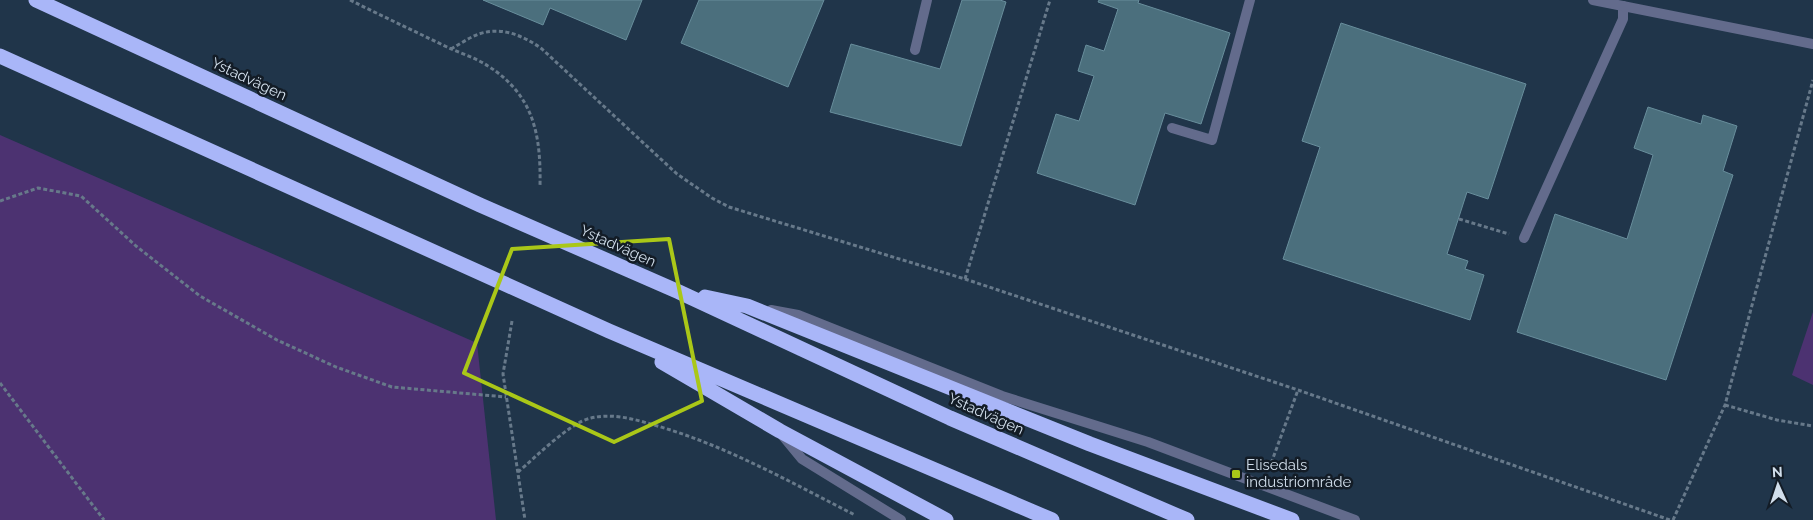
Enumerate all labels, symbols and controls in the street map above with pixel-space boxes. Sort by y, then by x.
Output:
street label: Ystadvägen [209,54,289,104]
street label: Ystadvägen [577,221,659,271]
street label: Ystadvägen [945,389,1027,439]
place label: Elisedals industriområde [1246,456,1352,491]
north arrow [1753,460,1803,510]
text: N [1772,464,1783,480]
marker: Elisedals industriområde [1230,468,1242,480]

